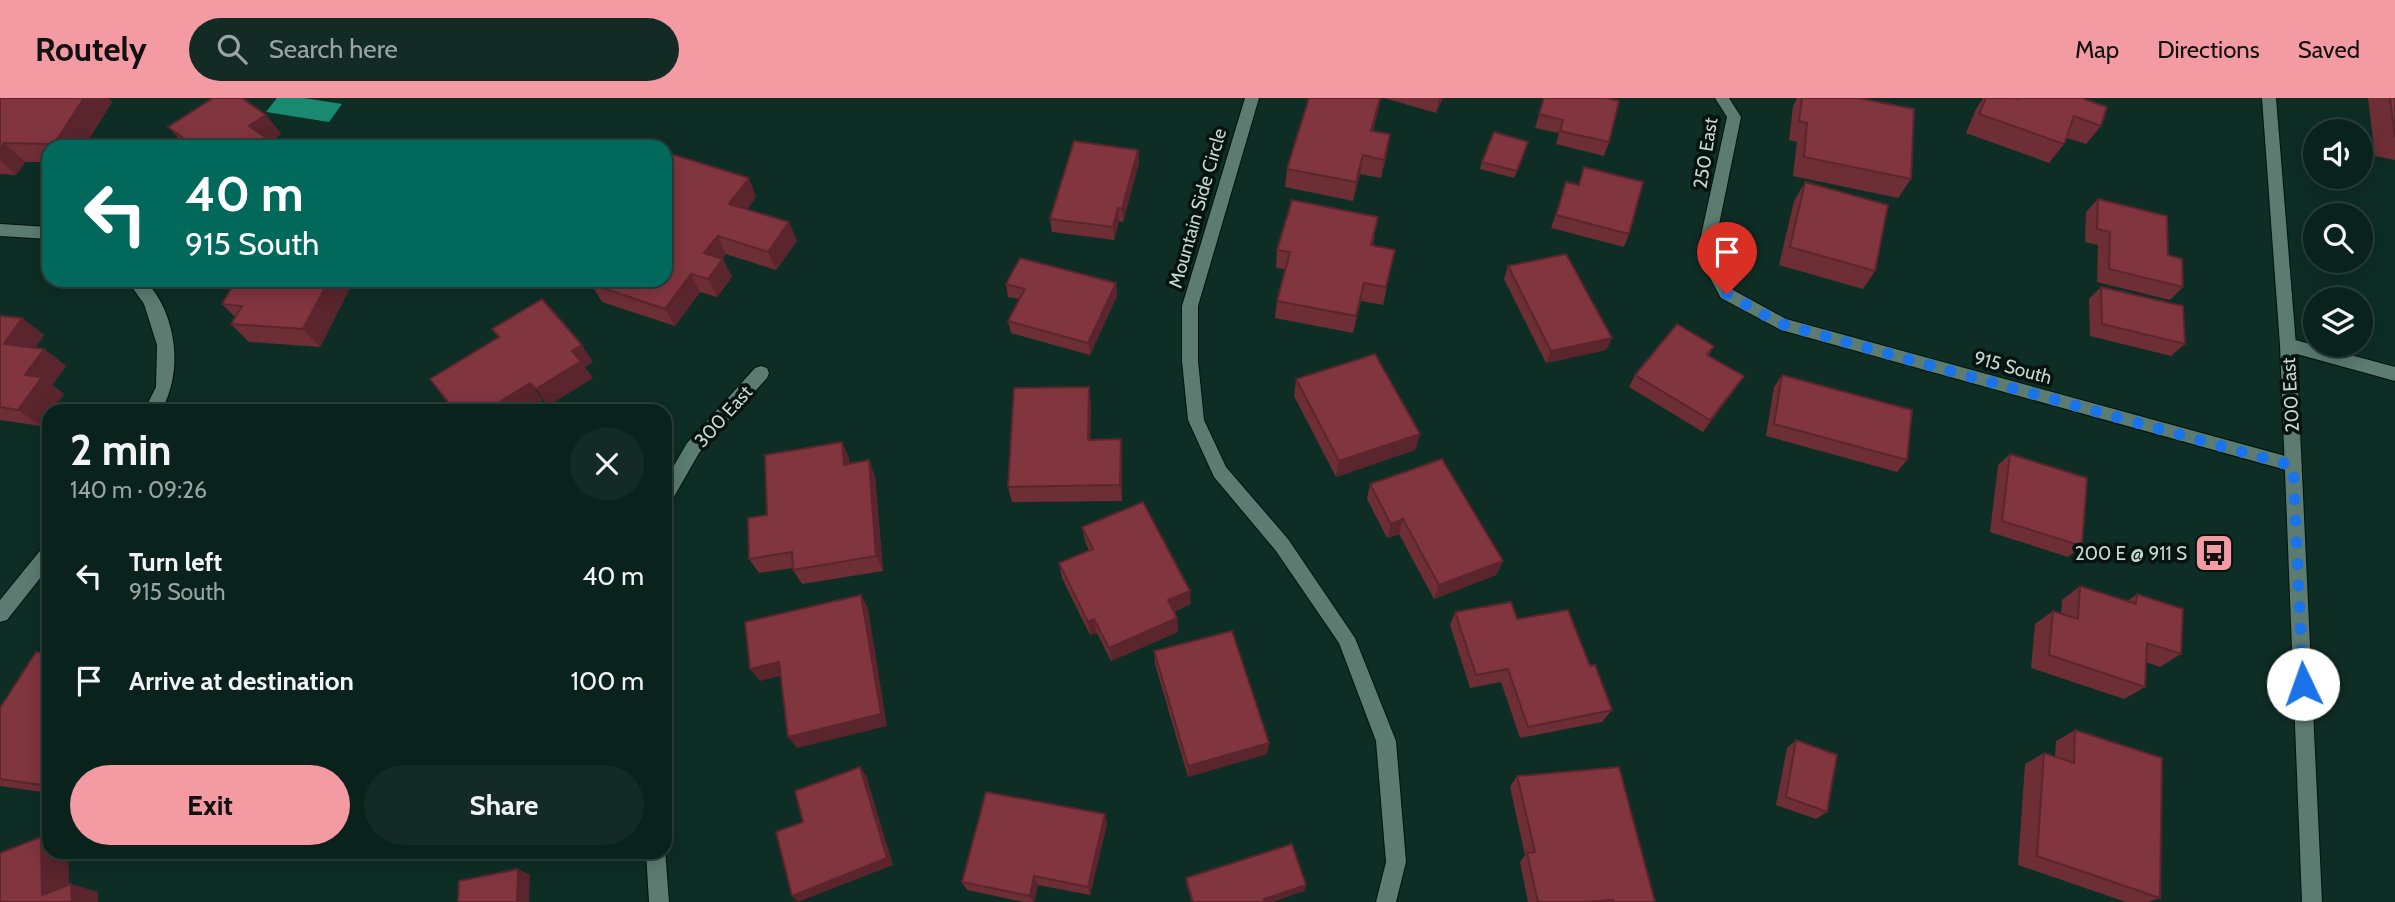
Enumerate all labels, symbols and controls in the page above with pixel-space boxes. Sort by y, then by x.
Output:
search box [189,18,679,81]
text: Routely [35,29,147,69]
icon: search [213,30,251,68]
text: Search here [269,33,398,65]
text: Map [2075,35,2119,64]
text: Directions [2157,35,2260,64]
text: Saved [2298,35,2360,64]
street label: 250 East [1689,115,1723,190]
map controls [2303,119,2373,357]
button: sound [2303,119,2373,189]
street label: Mountain Side Circle [1164,125,1231,291]
text: 40 m [185,164,304,223]
icon: left [70,168,161,259]
button: search [2303,203,2373,273]
pin [1697,222,1757,294]
text: 915 South [185,224,319,263]
icon: arrive [1708,233,1746,271]
button: layers [2303,287,2373,357]
street label: 915 South [1971,346,2054,389]
street label: 200 East [2277,356,2304,433]
street label: 300 East [690,380,757,452]
text: 2 min [70,424,171,476]
button: close [570,427,644,501]
text: 140 m · 09:26 [70,476,207,504]
bus stop icon: 200 E @ 911 S [2193,532,2235,574]
place label: 200 E @ 911 S [2075,542,2187,565]
text: Turn left [129,546,222,578]
icon: left [70,557,108,595]
text: 40 m [582,560,644,592]
text: 915 South [129,578,226,606]
position arrow [2266,647,2340,721]
icon: arrive [70,662,108,700]
text: Arrive at destination [129,665,354,697]
text: 100 m [571,665,644,697]
button: Exit [70,765,350,845]
button: Share [364,765,644,845]

